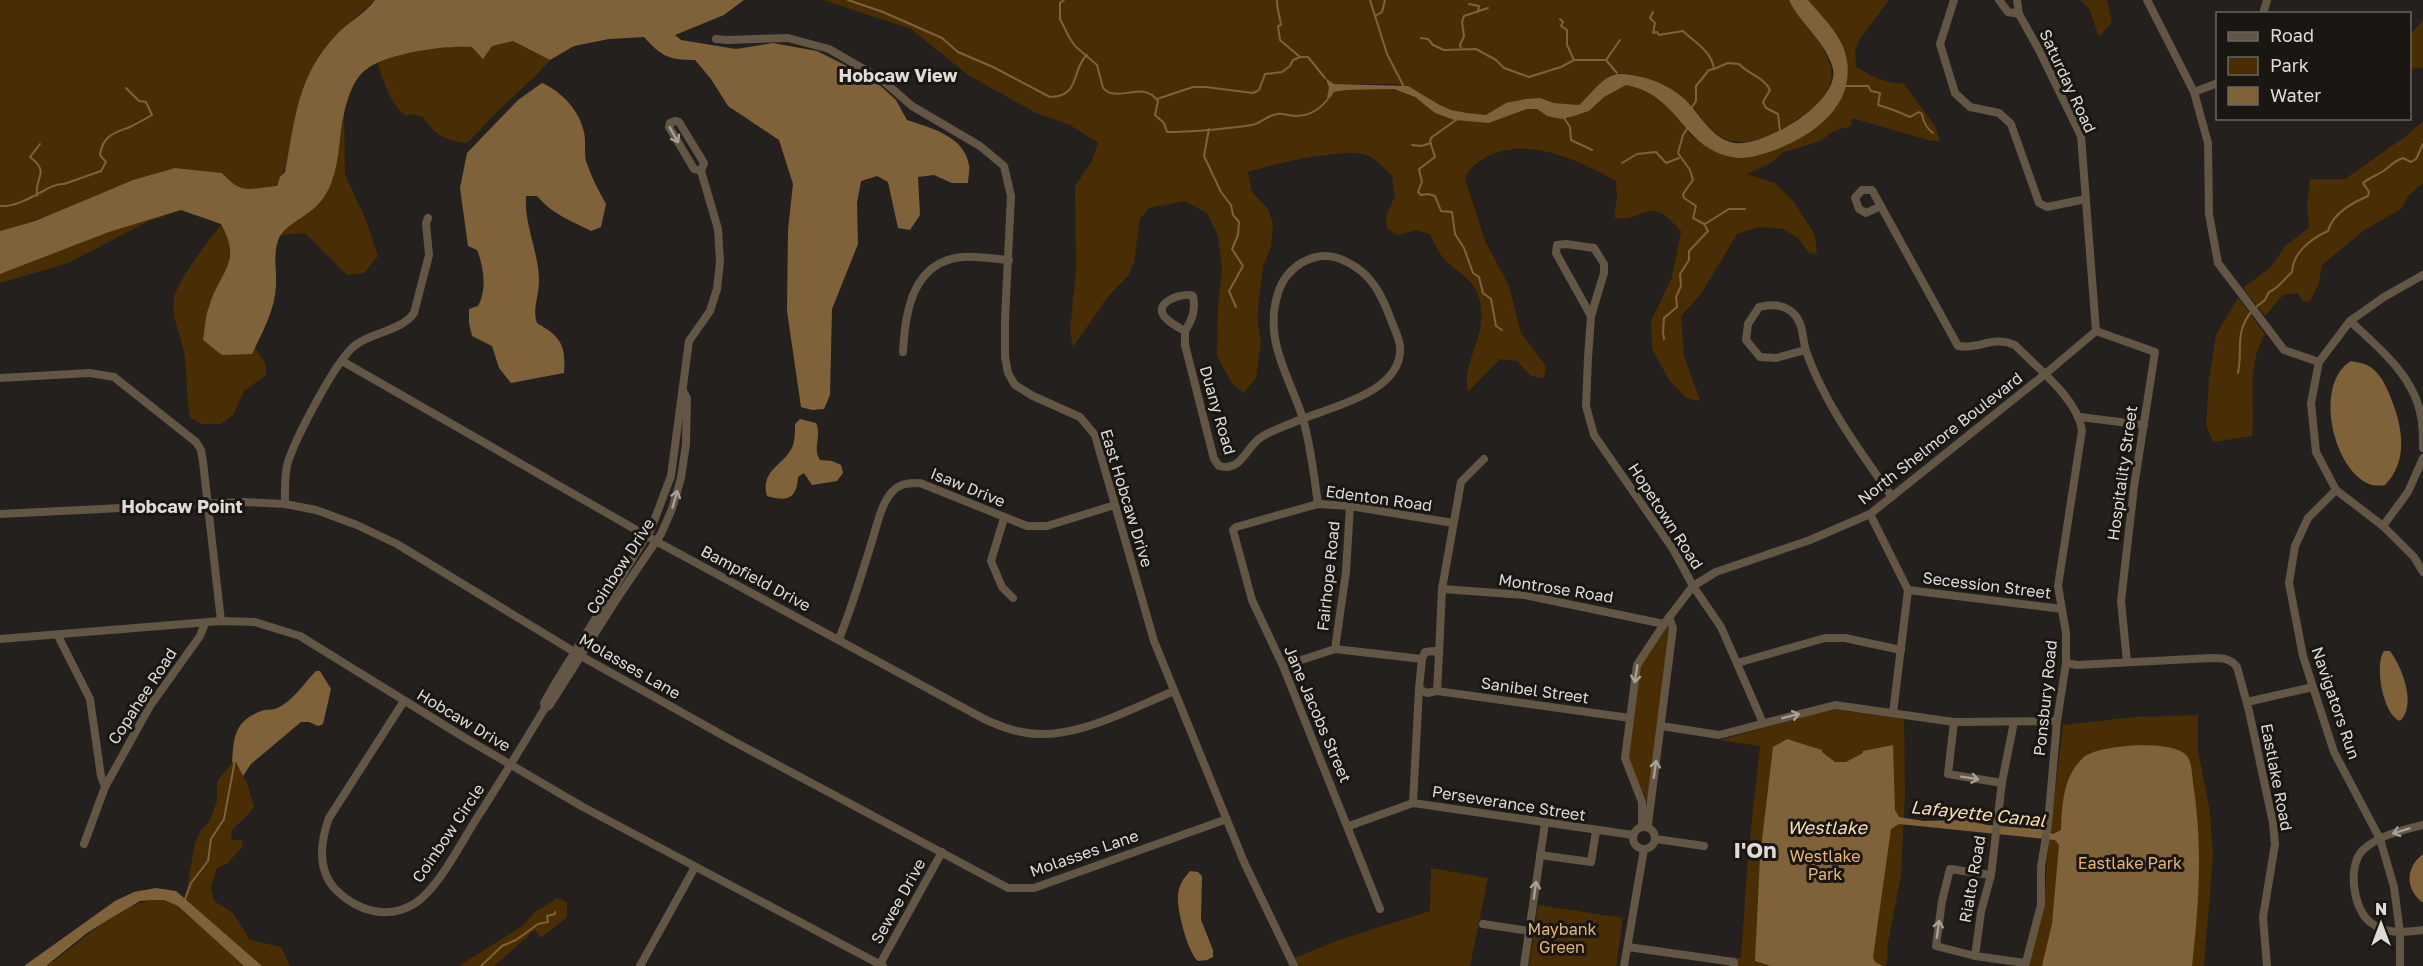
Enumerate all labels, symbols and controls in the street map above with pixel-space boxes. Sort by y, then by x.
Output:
legend [2216,12,2411,120]
text: Road [2270,24,2314,46]
street label: Saturday Road [2035,26,2101,136]
text: Park [2270,54,2309,76]
district label: Hobcaw View [839,64,957,86]
text: Water [2270,84,2321,106]
one-way arrow [668,126,680,143]
street label: Duany Road [1196,363,1240,457]
street label: North Shelmore Boulevard [1854,367,2026,509]
street label: Hospitality Street [2103,404,2141,542]
street label: East Hobcaw Drive [1096,427,1158,569]
street label: Hopetown Road [1624,459,1708,573]
street label: Isaw Drive [928,463,1008,511]
street label: Edenton Road [1324,481,1434,515]
one-way arrow [670,490,681,509]
district label: Hobcaw Point [121,495,243,517]
street label: Coinbow Drive [582,514,658,618]
street label: Fairhope Road [1312,520,1344,632]
street label: Bampfield Drive [698,541,814,615]
street label: Secession Street [1921,567,2053,603]
street label: Montrose Road [1497,569,1615,607]
street label: Molasses Lane [576,629,684,703]
street label: Ponsbury Road [2029,639,2061,757]
street label: Jane Jacobs Street [1280,642,1356,786]
street label: Copahee Road [103,644,181,748]
street label: Navigators Run [2307,644,2365,762]
one-way arrow [1630,664,1641,684]
street label: Sanibel Street [1480,673,1590,707]
street label: Hobcaw Drive [414,684,514,756]
one-way arrow [1782,710,1801,722]
street label: Eastlake Road [2257,722,2297,832]
one-way arrow [1650,760,1661,780]
one-way arrow [1959,773,1979,784]
street label: Coinbow Circle [408,780,488,886]
street label: Perseverance Street [1431,781,1587,825]
water label: Lafayette Canal [1910,795,2048,831]
water label: Westlake [1787,816,1869,838]
street label: Molasses Lane [1027,825,1141,881]
one-way arrow [2392,826,2411,837]
street label: Rialto Road [1954,834,1990,924]
district label: I'On [1733,836,1777,863]
park label: Westlake Park [1789,846,1861,884]
park label: Eastlake Park [2078,853,2182,873]
street label: Sewee Drive [866,855,930,947]
one-way arrow [1530,880,1541,900]
north arrow [2351,894,2411,954]
text: N [2375,899,2387,919]
park label: Maybank Green [1527,919,1597,957]
one-way arrow [1933,919,1944,939]

